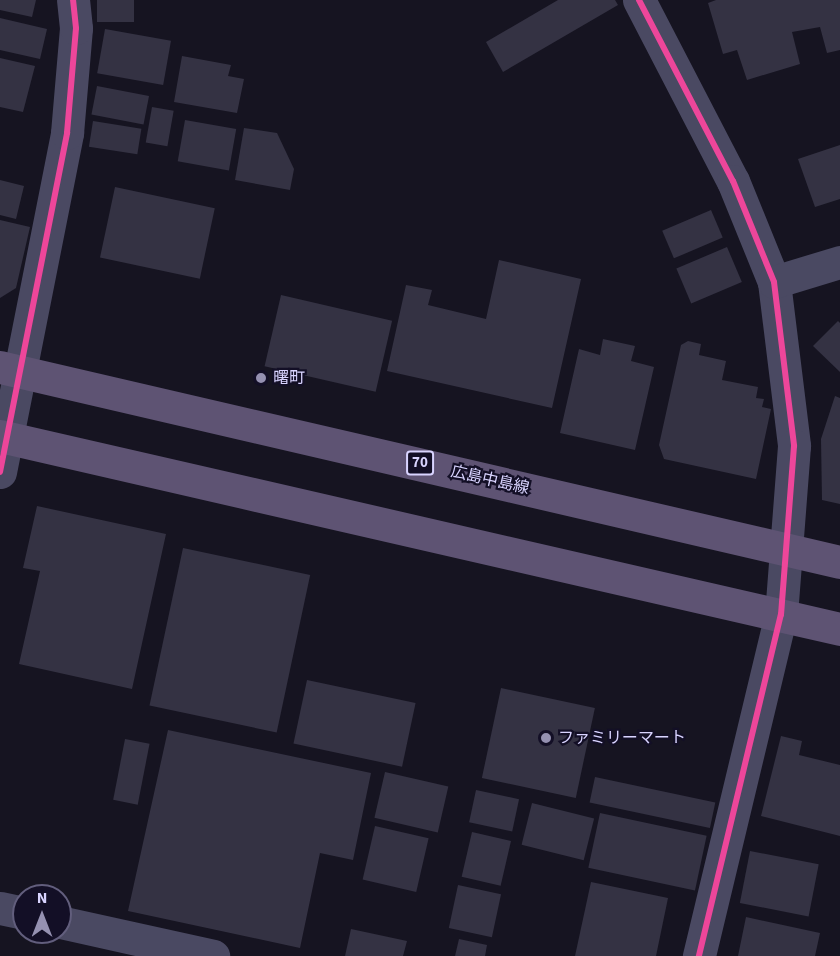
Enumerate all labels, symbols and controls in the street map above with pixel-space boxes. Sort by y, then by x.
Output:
place label: 曙町 [273,368,305,388]
marker: 曙町 [254,371,268,385]
road number: 70 [405,451,435,475]
street label: 広島中島線 [449,462,531,498]
place label: ファミリーマート [558,728,686,748]
marker: ファミリーマート [539,731,553,745]
north arrow [12,884,72,944]
text: N [37,887,47,909]

